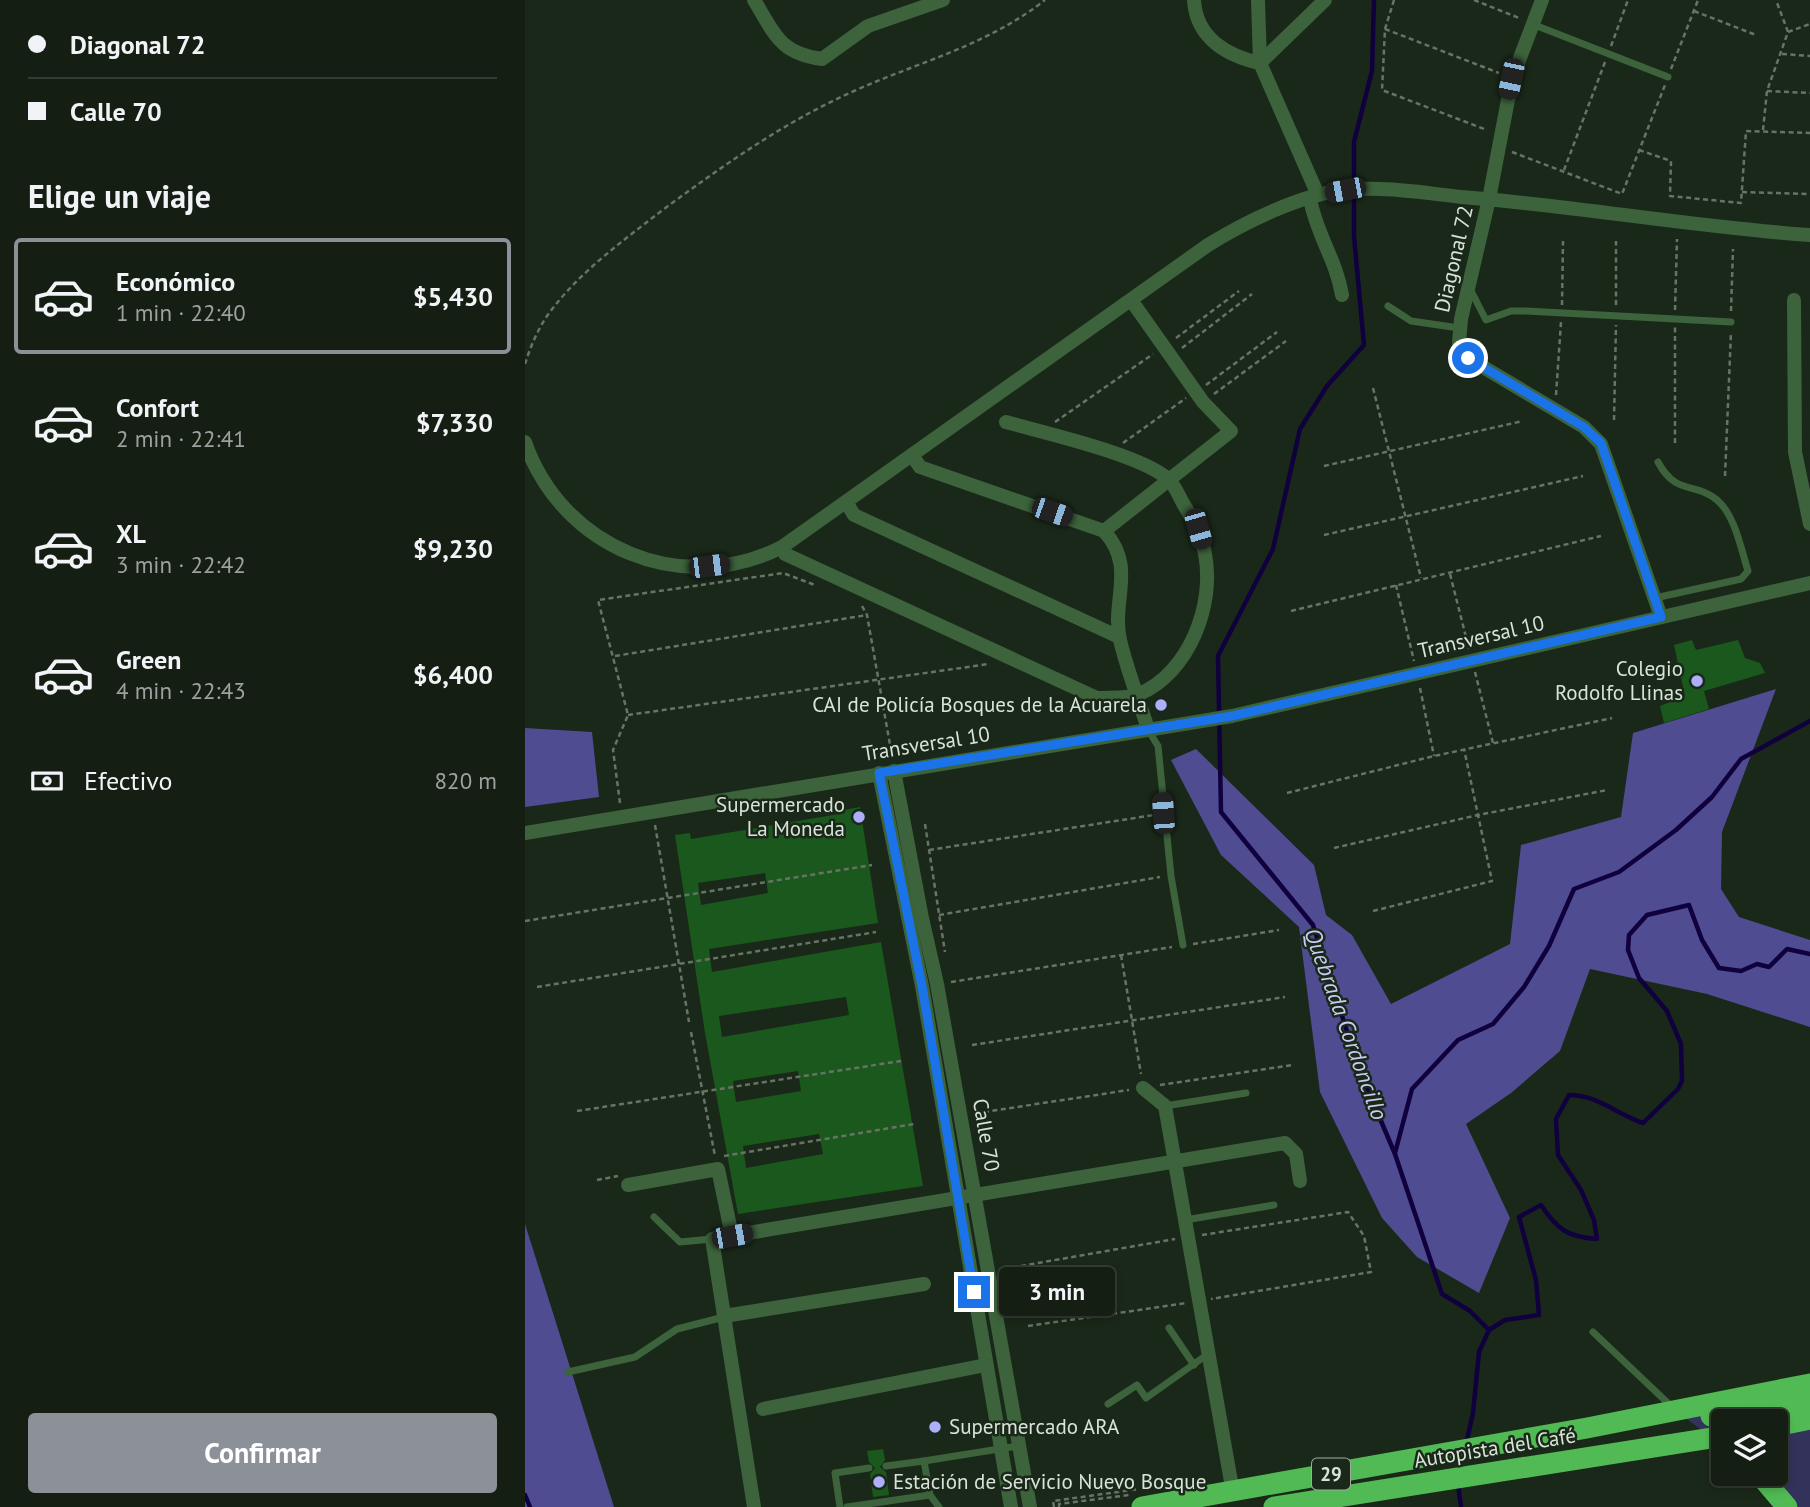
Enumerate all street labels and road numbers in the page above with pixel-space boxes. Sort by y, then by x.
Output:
street label: Diagonal 72 [1428,203,1479,315]
street label: Transversal 10 [1415,609,1547,664]
street label: Transversal 10 [860,720,992,767]
street label: Calle 70 [967,1096,1006,1173]
street label: Autopista del Café [1412,1421,1578,1474]
road number: 29 [1312,1458,1350,1490]

